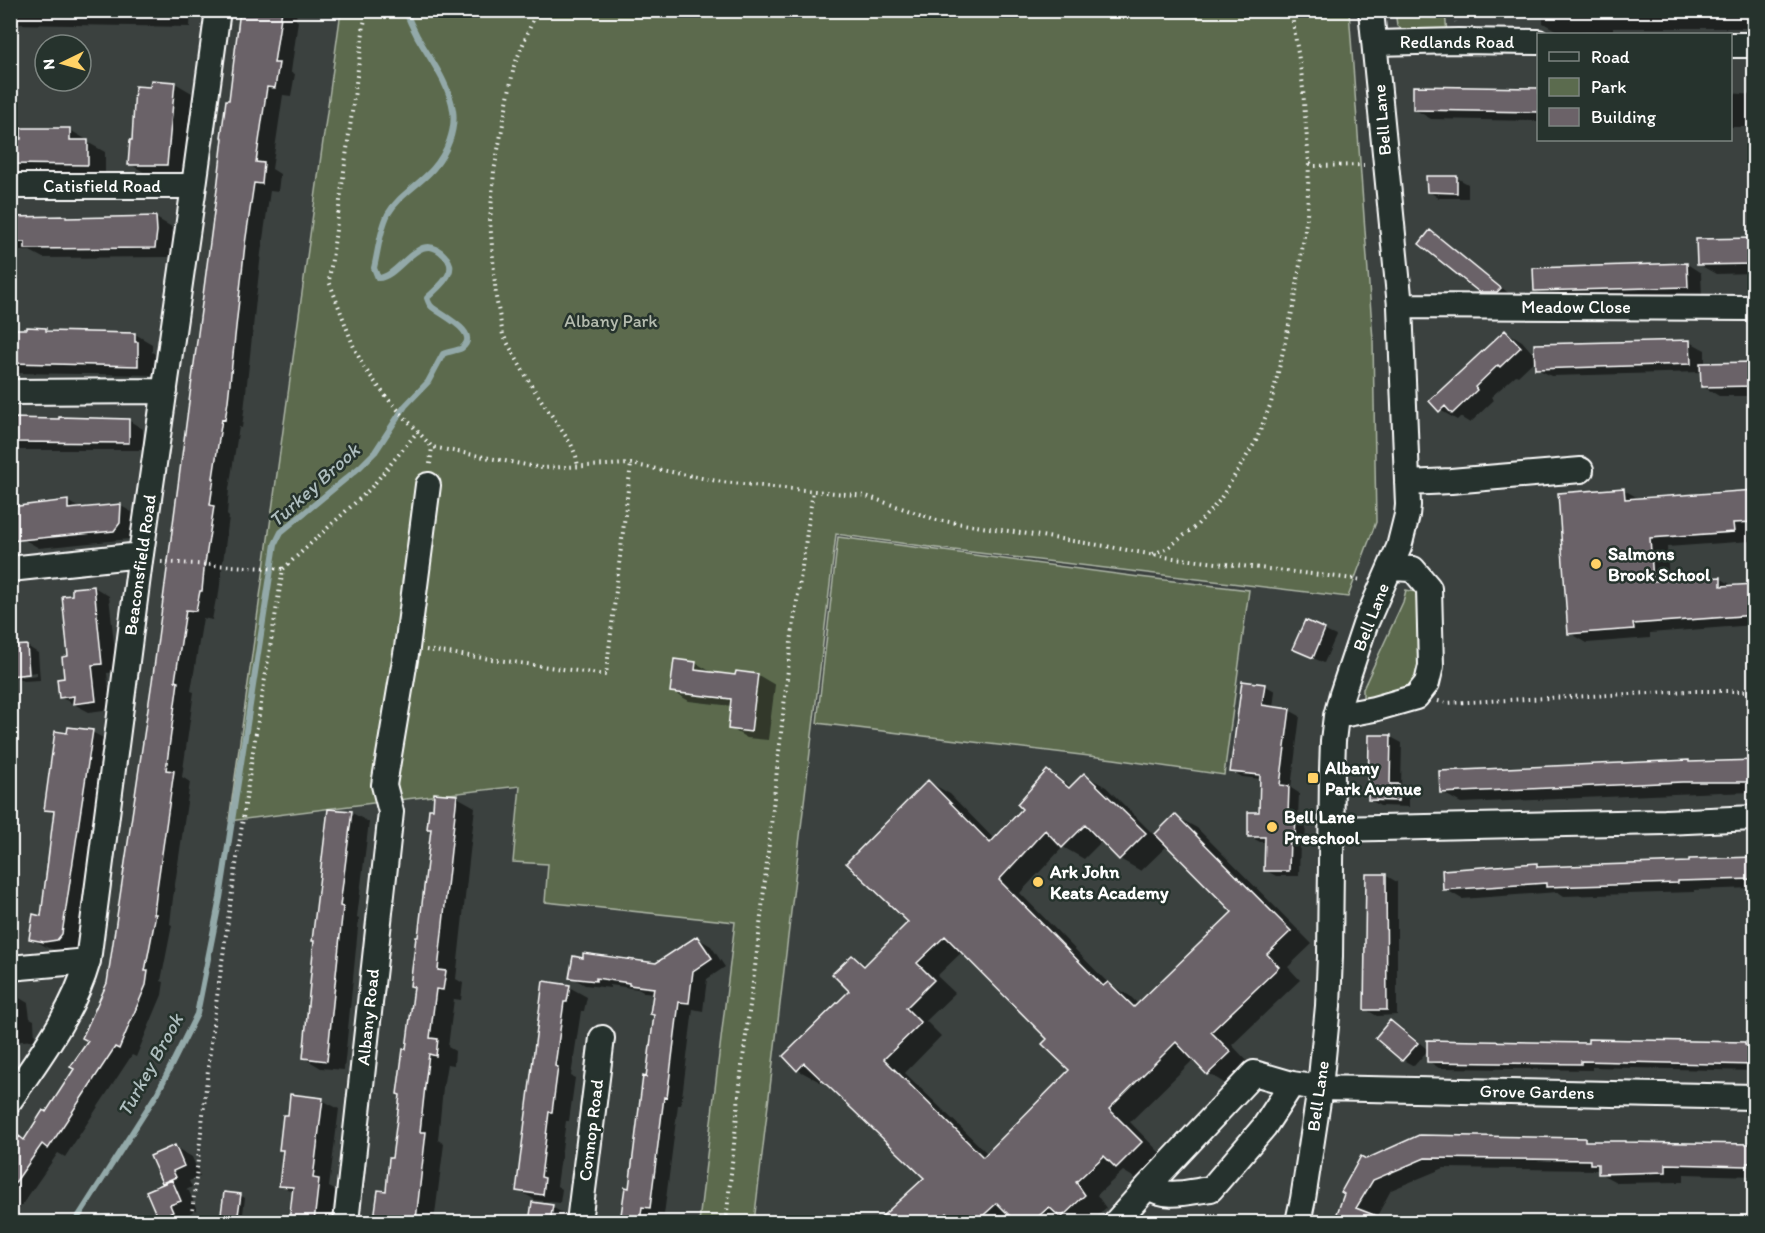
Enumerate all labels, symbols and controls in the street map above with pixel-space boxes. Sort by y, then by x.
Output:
street label: Redlands Road [1400,31,1515,53]
north arrow [33,33,93,93]
legend [1537,33,1732,141]
text: Road [1591,46,1630,68]
text: N [39,58,58,70]
text: Park [1591,76,1626,98]
street label: Bell Lane [1368,84,1396,156]
text: Building [1591,106,1657,128]
street label: Catisfield Road [43,175,161,197]
street label: Meadow Close [1521,296,1631,318]
park label: Albany Park [564,310,658,332]
water label: Turkey Brook [264,437,366,532]
street label: Beaconsfield Road [119,493,161,637]
place label: Salmons Brook School [1608,543,1711,586]
marker: Salmons Brook School [1589,557,1603,571]
street label: Bell Lane [1348,580,1394,654]
place label: Albany Park Avenue [1324,757,1422,800]
marker: Albany Park Avenue [1306,771,1320,785]
place label: Bell Lane Preschool [1284,806,1360,849]
marker: Bell Lane Preschool [1265,820,1279,834]
place label: Ark John Keats Academy [1049,861,1169,904]
marker: Ark John Keats Academy [1031,875,1045,889]
street label: Albany Road [352,967,384,1066]
water label: Turkey Brook [112,1008,189,1121]
street label: Bell Lane [1302,1059,1334,1133]
street label: Connop Road [574,1078,608,1182]
street label: Grove Gardens [1479,1080,1595,1104]

